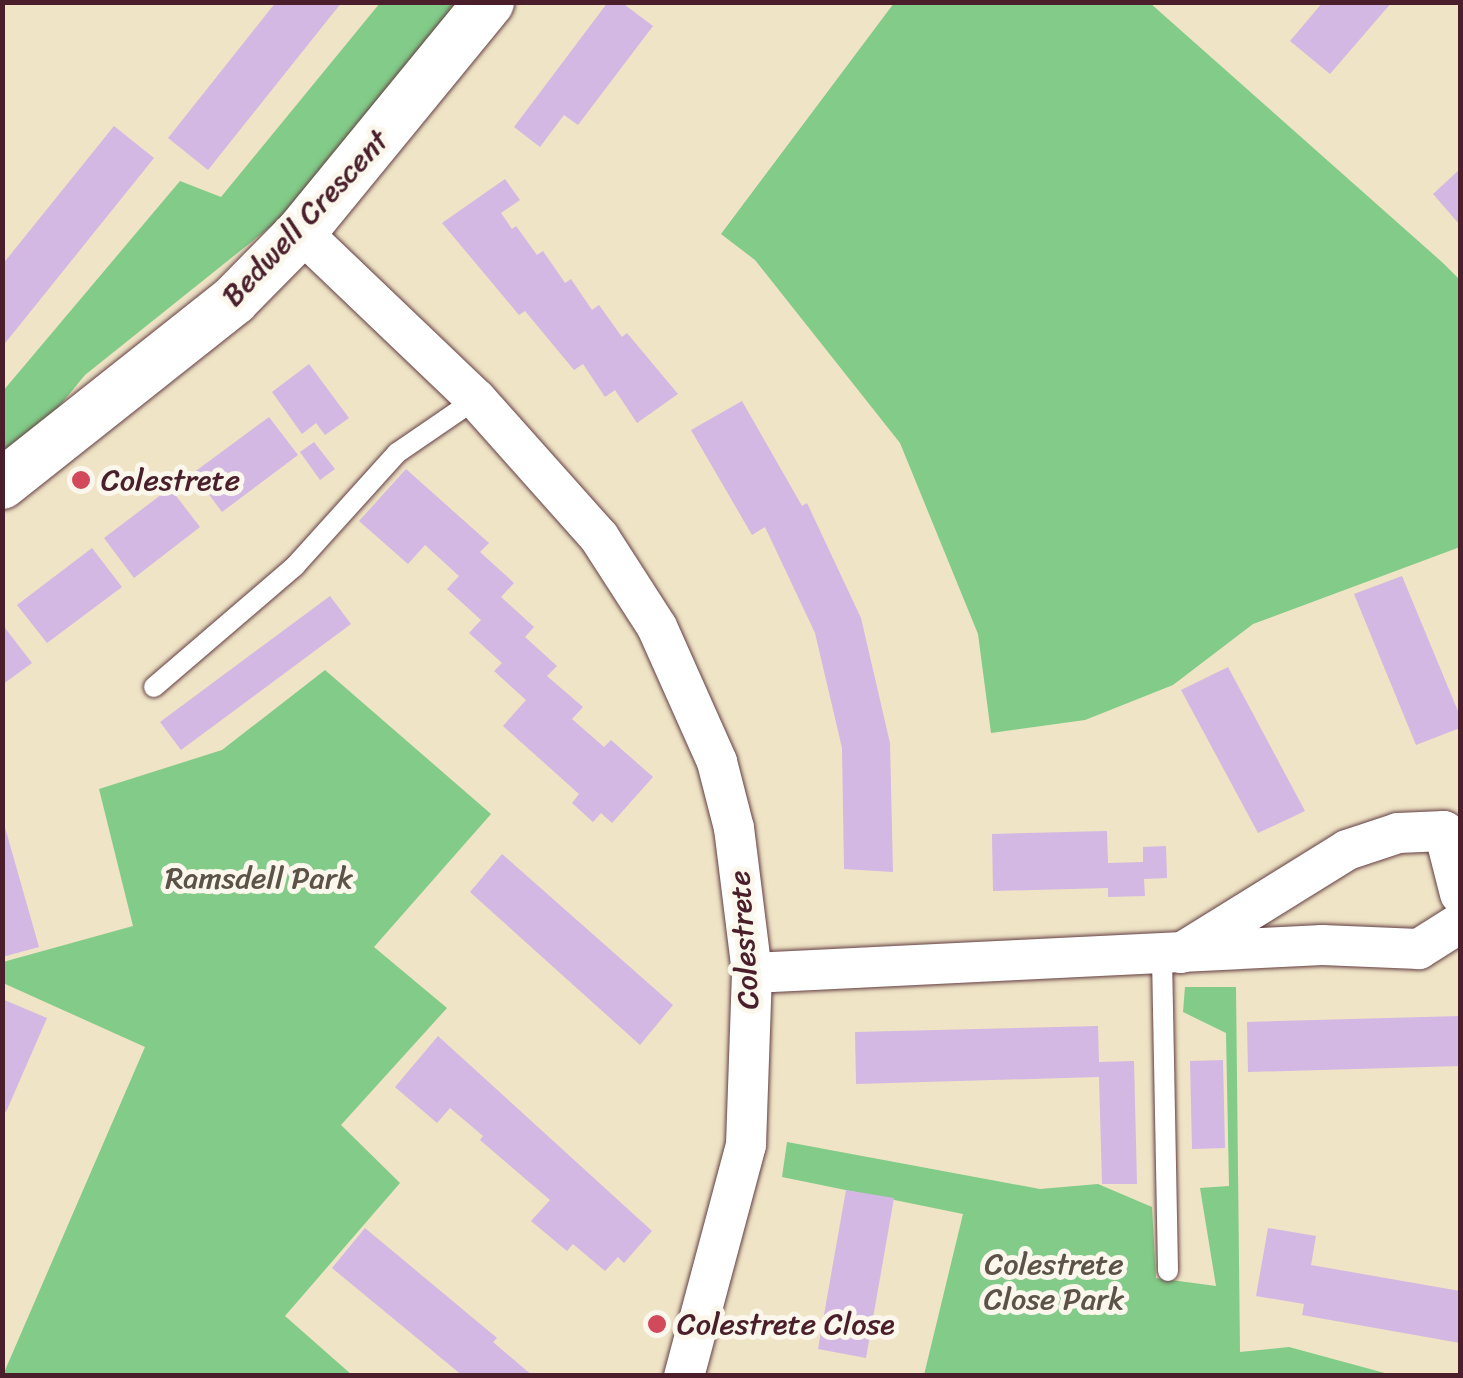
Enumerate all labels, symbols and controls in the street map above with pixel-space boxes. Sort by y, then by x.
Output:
street label: Bedwell Crescent [213,121,397,315]
place label: Colestrete [101,462,240,498]
marker: Colestrete [70,469,92,491]
park label: Ramsdell Park [165,860,353,896]
street label: Colestrete [721,869,767,1011]
park label: Colestrete Close Park [983,1246,1125,1316]
place label: Colestrete Close [677,1306,896,1342]
marker: Colestrete Close [646,1313,668,1335]

